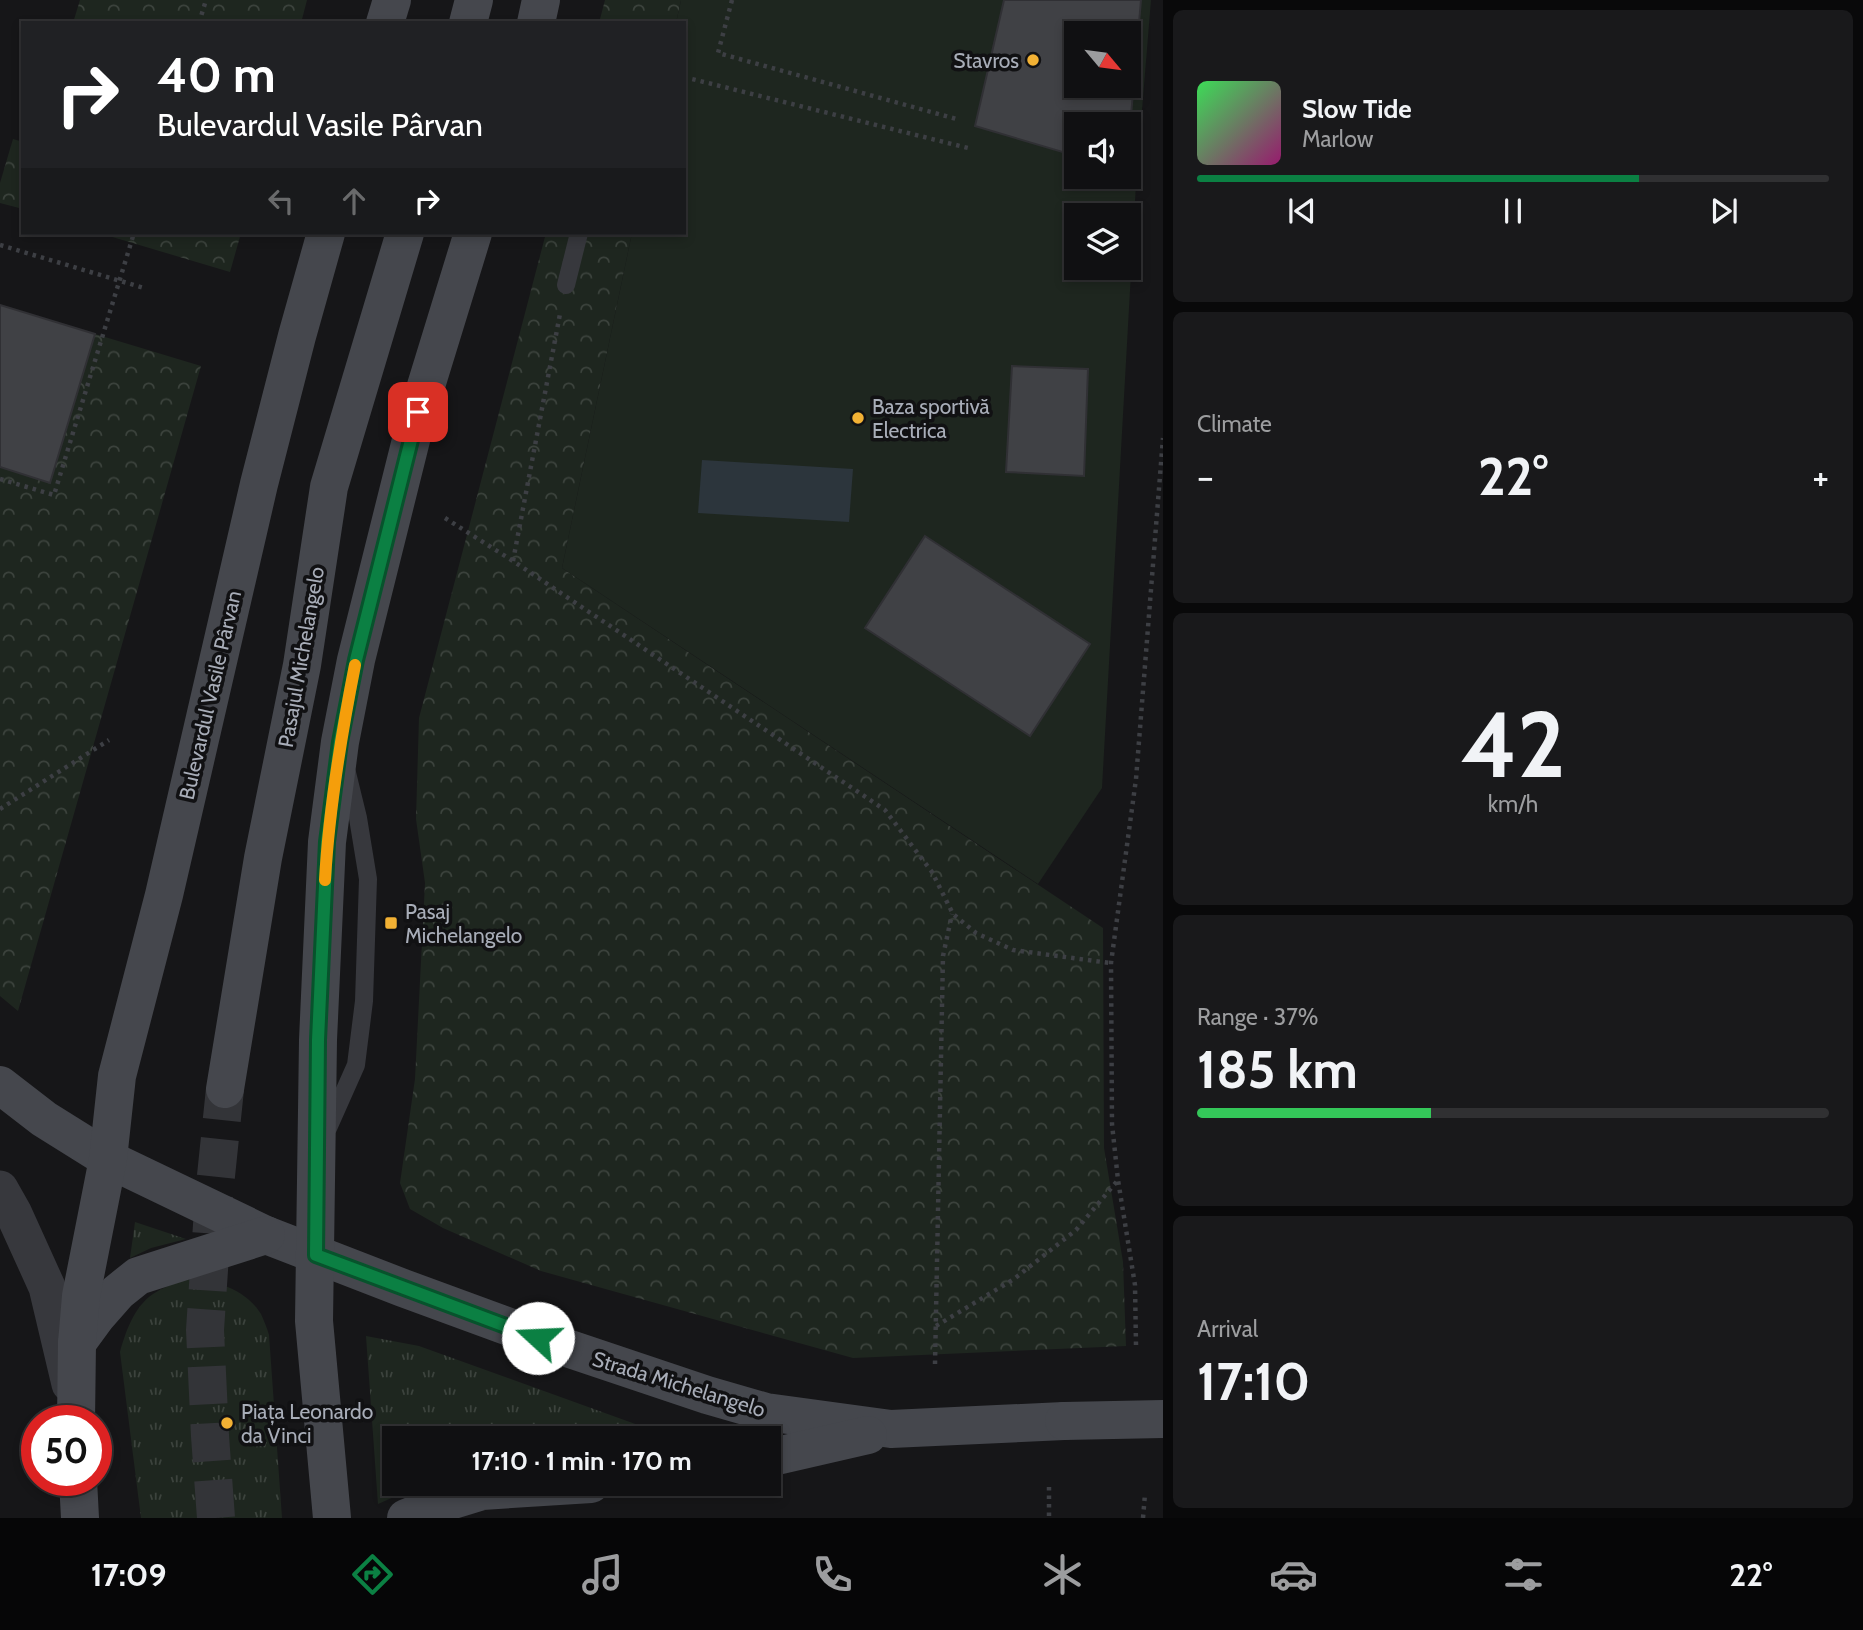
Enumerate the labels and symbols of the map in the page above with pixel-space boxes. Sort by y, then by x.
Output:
north arrow [1064,21,1141,98]
place label: Stavros [953,48,1019,73]
marker: Stavros [1025,52,1041,68]
pin [388,382,448,442]
place label: Baza sportivă Electrica [872,394,990,443]
marker: Baza sportivă Electrica [850,410,866,426]
street label: Pasajul Michelangelo [273,565,330,749]
street label: Bulevardul Vasile Pârvan [174,588,246,802]
place label: Pasaj Michelangelo [405,899,522,948]
marker: Pasaj Michelangelo [383,915,399,931]
position arrow [501,1301,575,1375]
street label: Strada Michelangelo [590,1346,768,1422]
place label: Piața Leonardo da Vinci [241,1399,373,1448]
speed limit sign: 50 [21,1405,112,1496]
marker: Piața Leonardo da Vinci [219,1415,235,1431]

